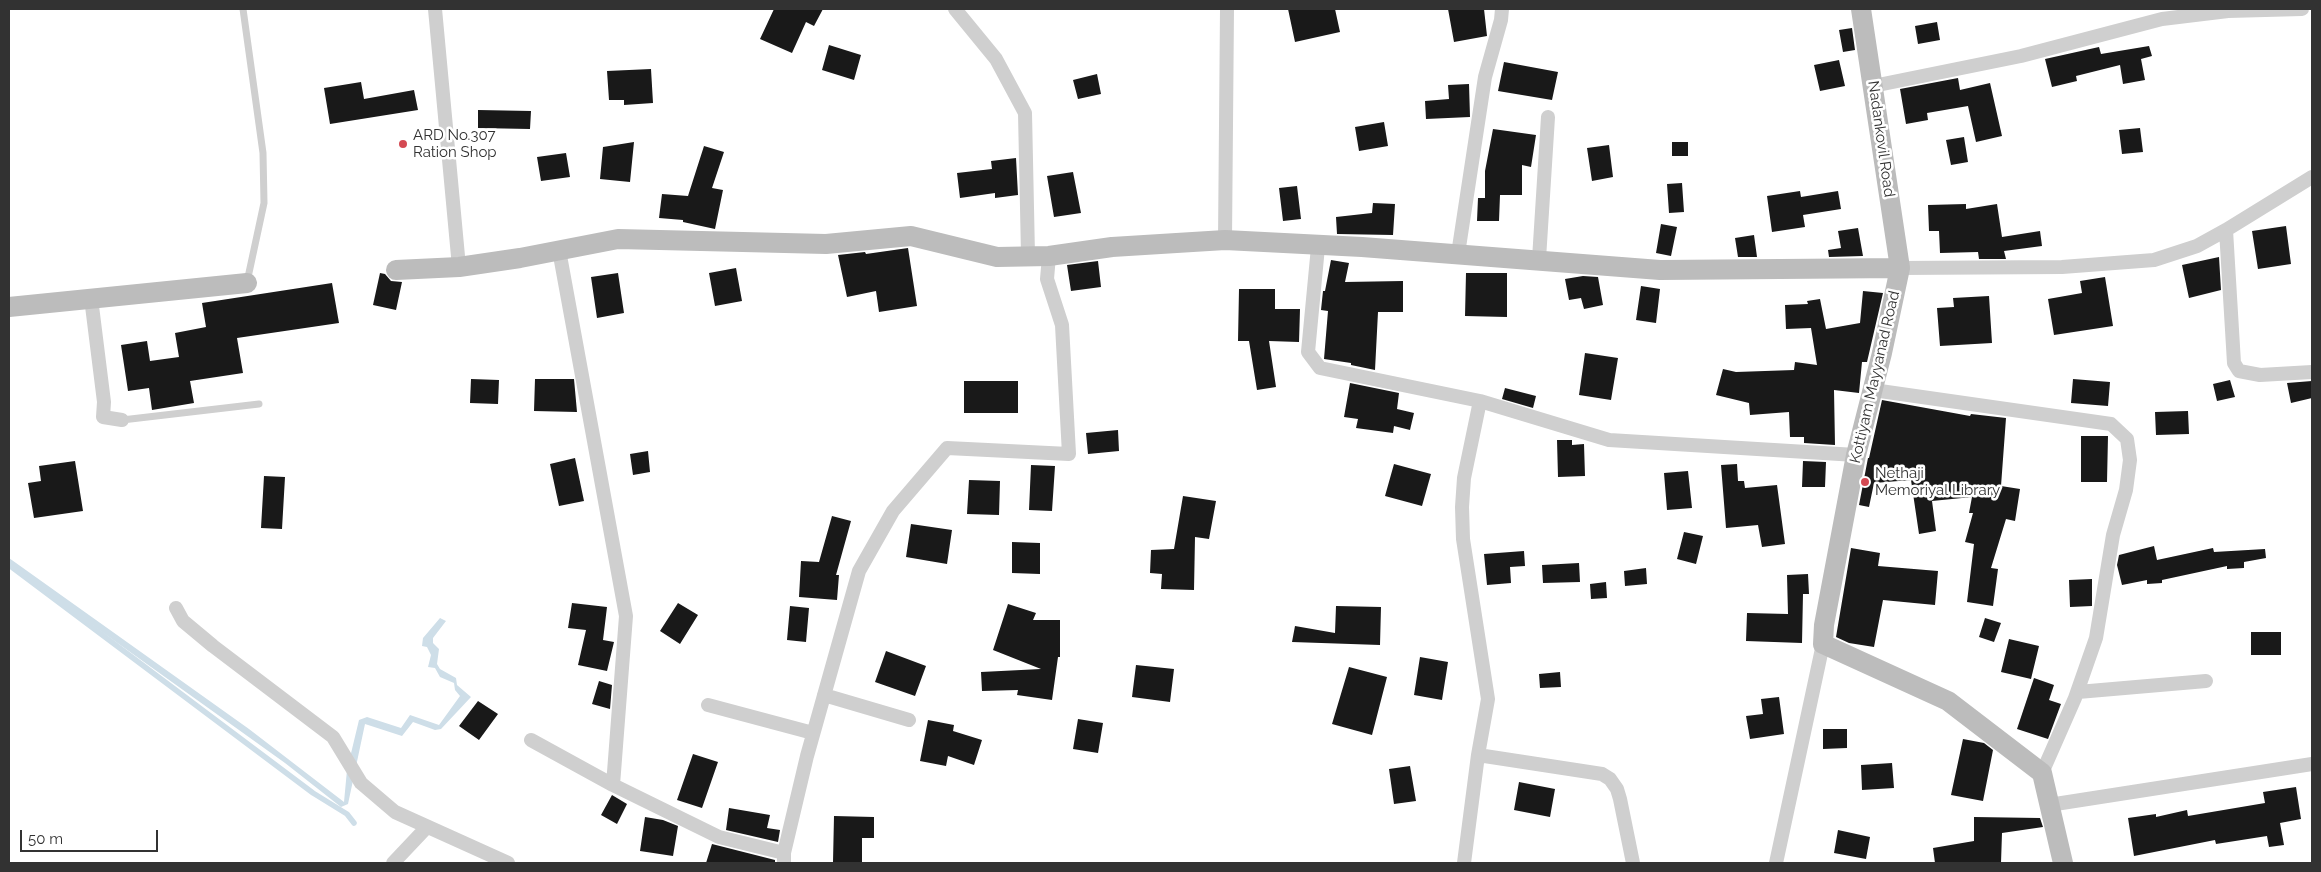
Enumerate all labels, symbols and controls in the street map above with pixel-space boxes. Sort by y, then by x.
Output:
street label: Nadankovil Road [1864,80,1898,198]
place label: ARD No.307 Ration Shop [413,126,497,161]
marker: ARD No.307 Ration Shop [397,138,409,150]
street label: Kottiyam Mayyanad Road [1846,289,1904,465]
place label: Nethaji Memoriyal Library [1875,464,2000,499]
marker: Nethaji Memoriyal Library [1859,476,1871,488]
scale bar [22,820,160,852]
text: 50 m [28,830,63,848]

